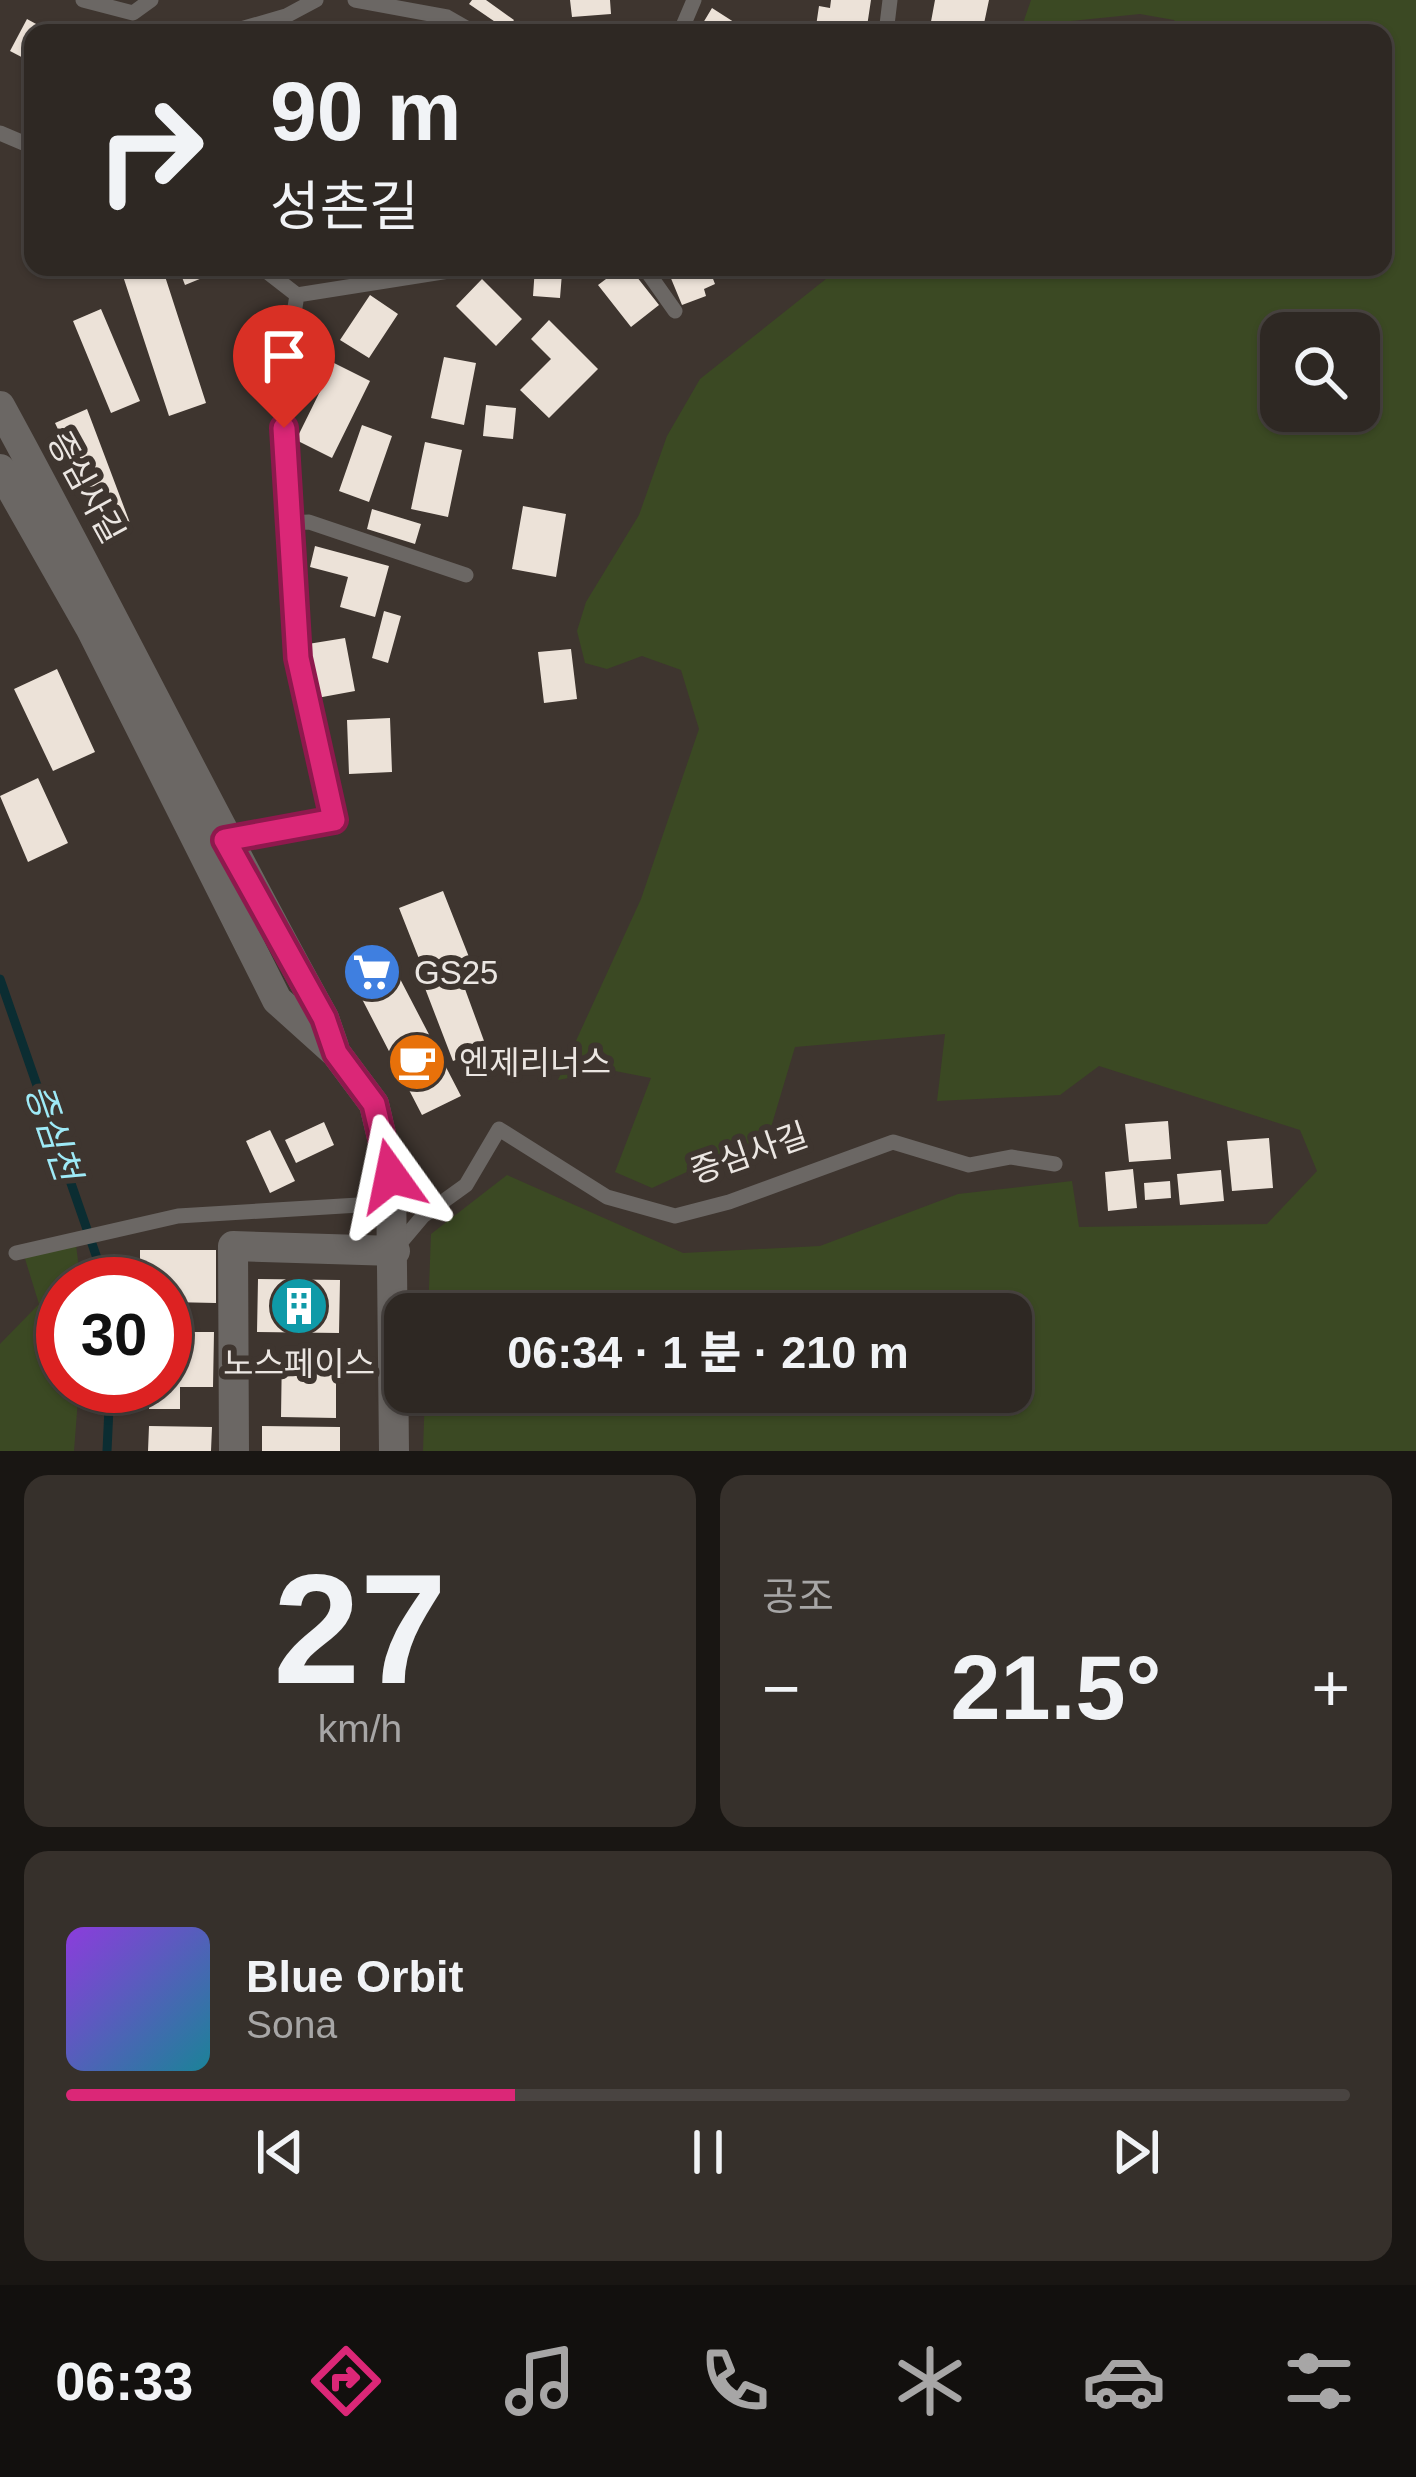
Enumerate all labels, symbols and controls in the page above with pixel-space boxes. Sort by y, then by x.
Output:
text: 90 m [270,64,461,158]
icon: right [72,72,228,228]
text: 성촌길 [270,176,419,236]
pin [233,305,335,428]
map controls [1260,312,1380,432]
button: search [1260,312,1380,432]
icon: arrive [251,323,317,389]
street label: 증심사길 [40,425,132,549]
supermarket icon: GS25 [341,941,403,1003]
place label: GS25 [414,954,498,991]
cafe icon: 엔제리너스 [386,1031,448,1093]
place label: 엔제리너스 [459,1044,611,1081]
water label: 증심천 [17,1078,90,1189]
position arrow [328,1113,454,1239]
street label: 증심사길 [686,1116,812,1190]
speed limit sign: 30 [36,1257,192,1413]
building icon: 노스페이스 [268,1275,330,1337]
text: 06:34 · 1 분 · 210 m [507,1327,909,1378]
place label: 노스페이스 [223,1345,375,1382]
text: 27 [273,1542,447,1716]
text: 공조 [762,1575,834,1618]
text: 21.5° [950,1638,1162,1738]
text: − [762,1651,801,1725]
text: + [1311,1651,1350,1725]
text: km/h [318,1707,402,1750]
text: Blue Orbit [246,1951,464,2002]
text: Sona [246,2003,337,2046]
icon: previous [247,2119,313,2185]
icon: pause [675,2119,741,2185]
icon: next [1103,2119,1169,2185]
icon: directions [304,2339,388,2423]
icon: music [498,2339,582,2423]
icon: phone [693,2339,777,2423]
icon: climate [888,2339,972,2423]
icon: car [1082,2339,1166,2423]
icon: filters [1277,2339,1361,2423]
text: 06:33 [55,2351,193,2411]

